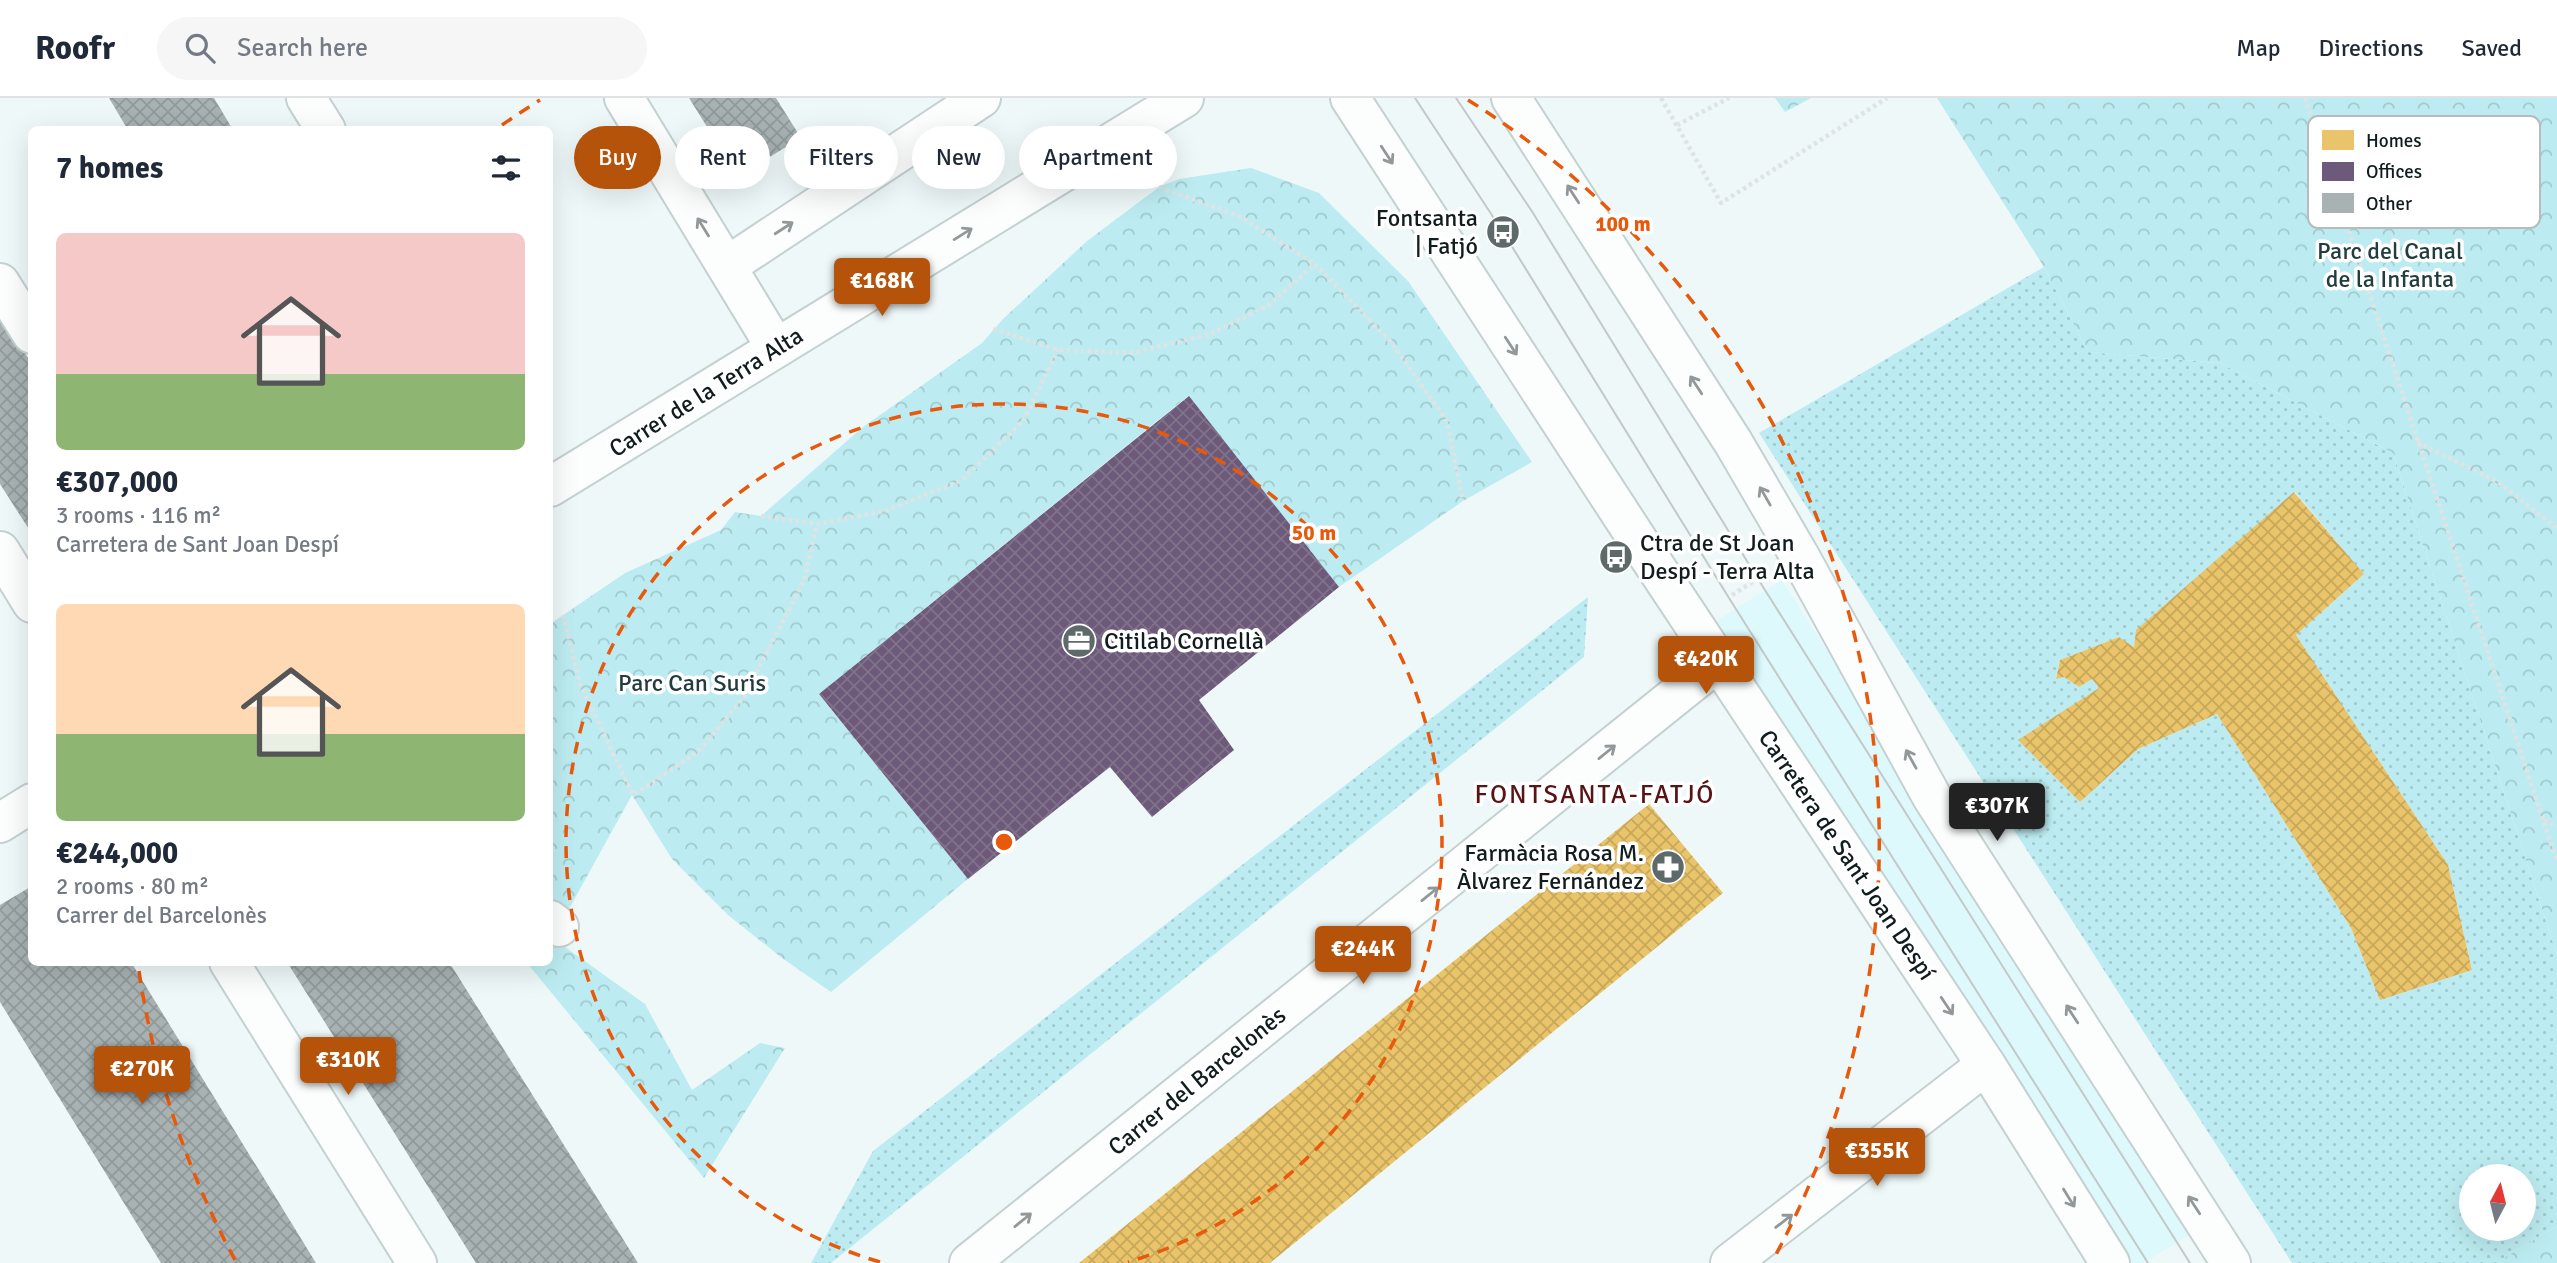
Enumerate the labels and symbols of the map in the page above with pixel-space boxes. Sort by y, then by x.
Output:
legend [2308,116,2540,228]
text: Homes [2366,129,2422,153]
one-way arrow [1380,145,1395,164]
text: Offices [2366,160,2422,184]
one-way arrow [1565,185,1580,204]
text: Other [2366,192,2412,216]
place label: Fontsanta | Fatjó [1376,203,1478,261]
text: 100 m [1595,211,1651,237]
bus stop icon: Fontsanta | Fatjó [1484,213,1522,251]
one-way arrow [696,217,710,237]
one-way arrow [774,221,793,236]
one-way arrow [952,226,972,240]
park label: Parc del Canal de la Infanta [2317,236,2463,294]
pin: €168K [833,258,931,318]
street label: Carrer de la Terra Alta [604,320,808,464]
one-way arrow [1504,336,1519,355]
one-way arrow [1689,376,1703,395]
one-way arrow [1757,487,1771,507]
text: 50 m [1292,520,1336,546]
place label: Ctra de St Joan Despí - Terra Alta [1640,528,1815,586]
bus stop icon: Ctra de St Joan Despí - Terra Alta [1597,538,1635,576]
office icon: Citilab Cornellà [1060,622,1098,660]
place label: Citilab Cornellà [1104,626,1264,656]
pin: €420K [1657,636,1755,696]
park label: Parc Can Suris [618,668,766,698]
street label: Carretera de Sant Joan Despí [1752,724,1942,986]
one-way arrow [1598,744,1616,760]
one-way arrow [1904,749,1918,770]
district label: FONTSANTA-FATJÓ [1475,779,1715,811]
pin: €307K [1948,784,2046,843]
centre of rings [992,830,1016,854]
place label: Farmàcia Rosa M. Àlvarez Fernández [1457,838,1644,896]
pharmacy icon: Farmàcia Rosa M. Àlvarez Fernández [1649,848,1687,886]
one-way arrow [1420,887,1438,902]
pin: €244K [1314,926,1412,986]
one-way arrow [1940,996,1955,1015]
street label: Carrer del Barcelonès [1102,1000,1292,1162]
one-way arrow [2064,1005,2079,1024]
pin: €310K [299,1038,397,1097]
pin: €270K [93,1046,191,1106]
pin: €355K [1828,1128,1926,1188]
north arrow [2459,1164,2536,1241]
one-way arrow [2062,1188,2077,1207]
one-way arrow [2187,1196,2201,1216]
one-way arrow [1013,1213,1031,1228]
one-way arrow [1775,1214,1793,1229]

